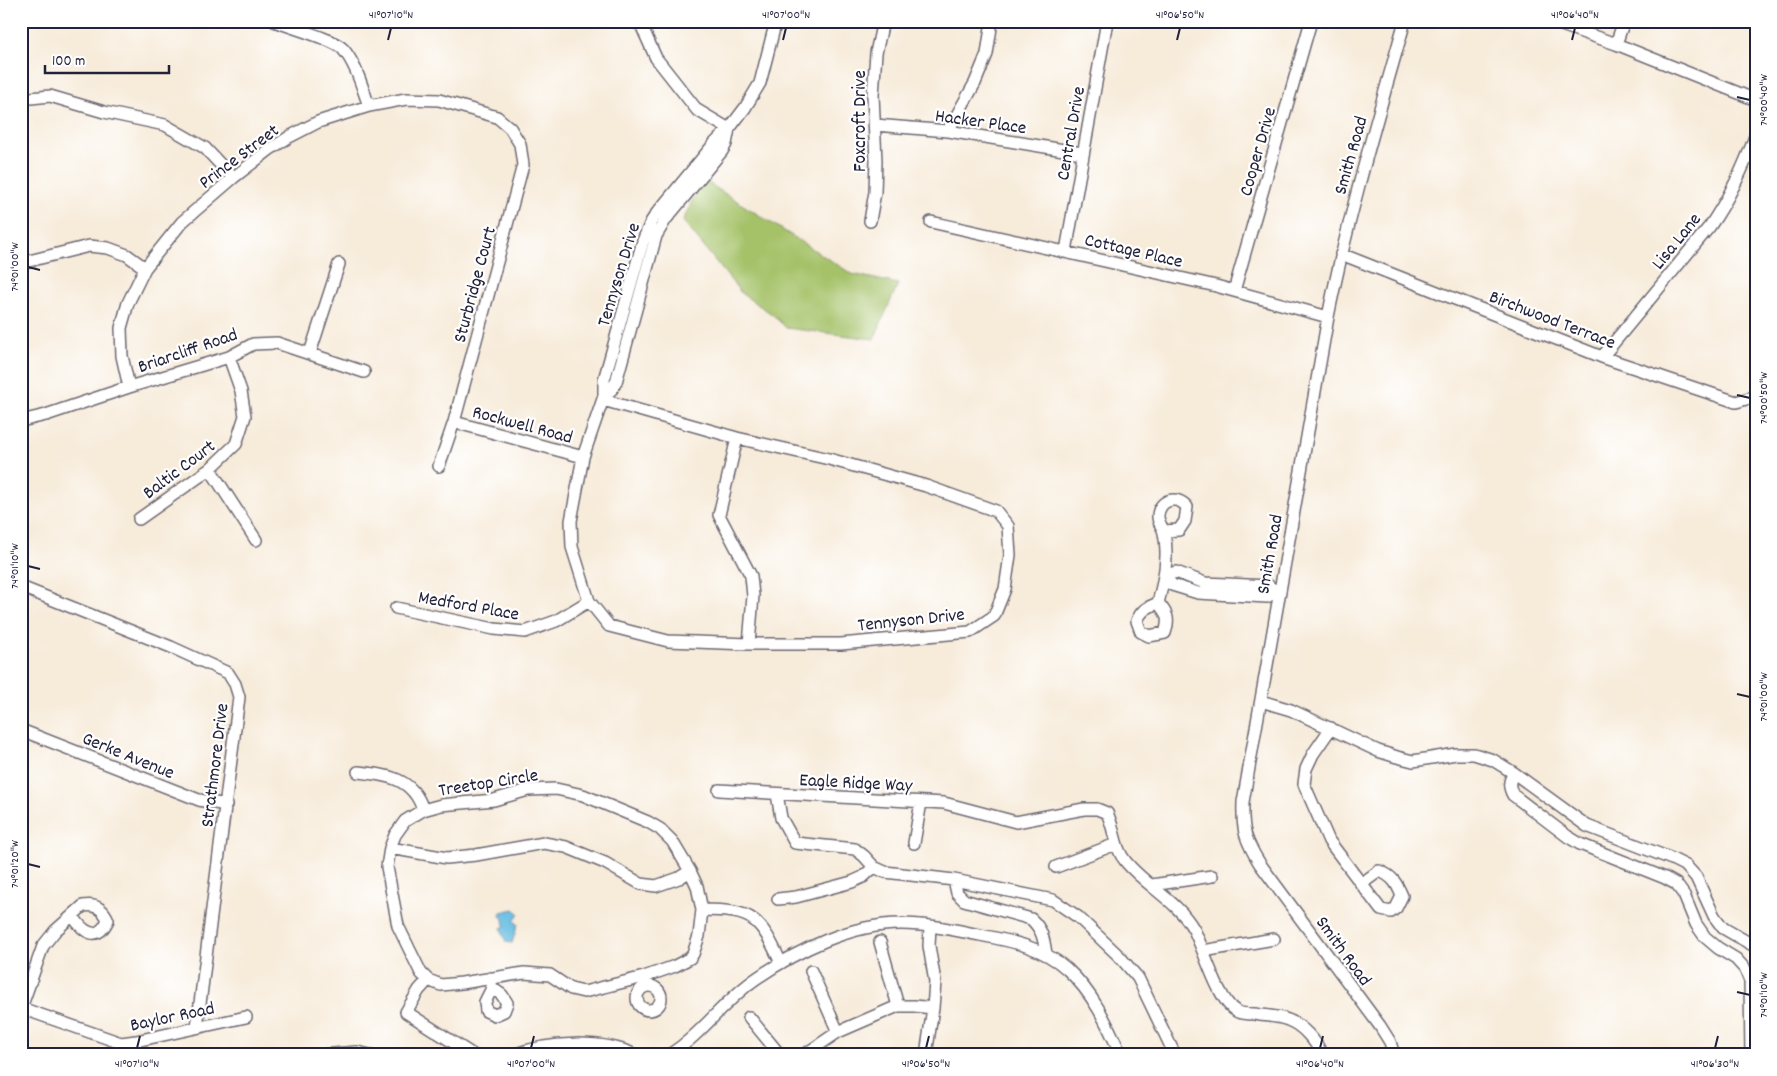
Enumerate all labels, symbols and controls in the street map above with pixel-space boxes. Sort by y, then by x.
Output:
text: 41°07'10"N [369,7,413,24]
text: 41°07'00"N [762,7,810,24]
text: 41°06'50"N [1156,7,1204,24]
text: 41°06'40"N [1551,7,1599,24]
scale bar [45,42,169,74]
text: 100 m [52,51,85,73]
street label: Foxcroft Drive [848,70,875,172]
text: 74°00'40"W [1756,74,1773,126]
street label: Central Drive [1051,84,1094,183]
street label: Hacker Place [933,104,1028,143]
street label: Cooper Drive [1234,104,1285,200]
street label: Smith Road [1328,114,1376,198]
street label: Prince Street [194,119,286,197]
street label: Lisa Lane [1646,208,1709,276]
street label: Tennyson Drive [592,220,649,330]
street label: Sturbridge Court [448,224,505,346]
street label: Cottage Place [1082,228,1185,277]
text: 74°01'00"W [7,242,24,292]
street label: Birchwood Terrace [1485,285,1619,358]
street label: Briarcliff Road [135,323,242,382]
text: 74°00'50"W [1756,372,1773,424]
street label: Rockwell Road [469,400,575,453]
street label: Baltic Court [138,434,222,507]
street label: Smith Road [1251,513,1292,597]
text: 74°01'10"W [7,543,24,589]
street label: Medford Place [416,585,521,630]
street label: Tennyson Drive [857,602,966,641]
text: 74°01'00"W [1756,672,1773,722]
street label: Strathmore Drive [195,702,237,829]
street label: Gerke Avenue [77,726,178,788]
street label: Treetop Circle [437,763,540,806]
street label: Eagle Ridge Way [799,768,913,801]
text: 74°01'20"W [7,840,24,888]
street label: Smith Road [1308,912,1377,993]
text: 74°01'10"W [1756,972,1773,1018]
street label: Baylor Road [128,996,217,1041]
text: 41°07'10"N [115,1056,159,1073]
text: 41°07'00"N [507,1056,555,1073]
text: 41°06'50"N [902,1056,950,1073]
text: 41°06'40"N [1296,1056,1344,1073]
text: 41°06'30"N [1691,1056,1739,1073]

